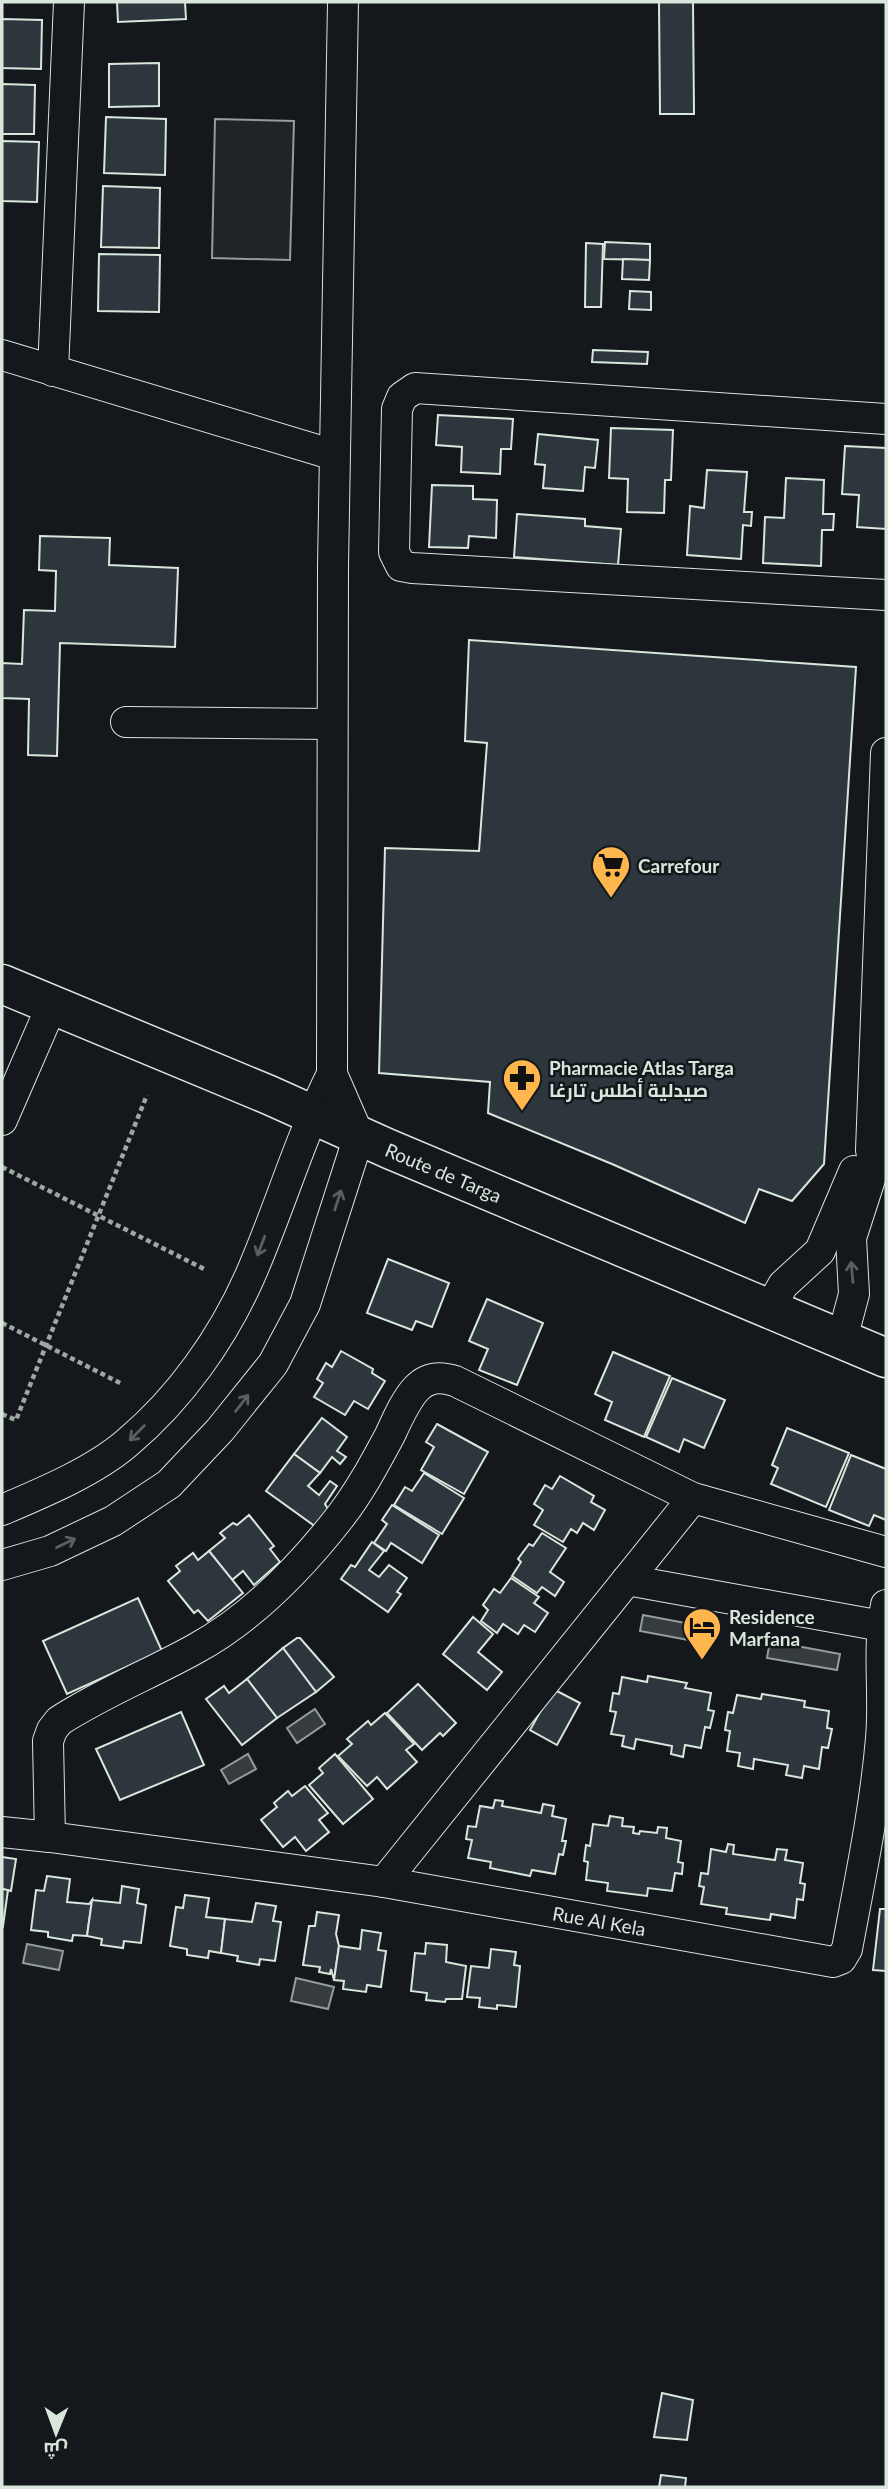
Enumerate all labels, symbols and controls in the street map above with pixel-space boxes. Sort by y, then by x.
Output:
supermarket icon: Carrefour [590,844,632,899]
place label: Carrefour [638,854,720,877]
place label: Pharmacie Atlas Targa صيدلية أطلس تارغا [549,1056,734,1102]
pharmacy icon: Pharmacie Atlas Targa صيدلية أطلس تارغا [501,1057,543,1112]
street label: Route de Targa [382,1137,505,1207]
one-way arrow [333,1189,346,1211]
one-way arrow [254,1235,267,1256]
one-way arrow [845,1261,858,1284]
one-way arrow [234,1395,249,1413]
one-way arrow [128,1425,145,1442]
one-way arrow [55,1536,76,1549]
place label: Residence Marfana [729,1605,815,1650]
hotel icon: Residence Marfana [681,1606,723,1661]
street label: Rue Al Kela [551,1901,648,1940]
north arrow [21,2398,91,2468]
text: ش [43,2438,68,2462]

